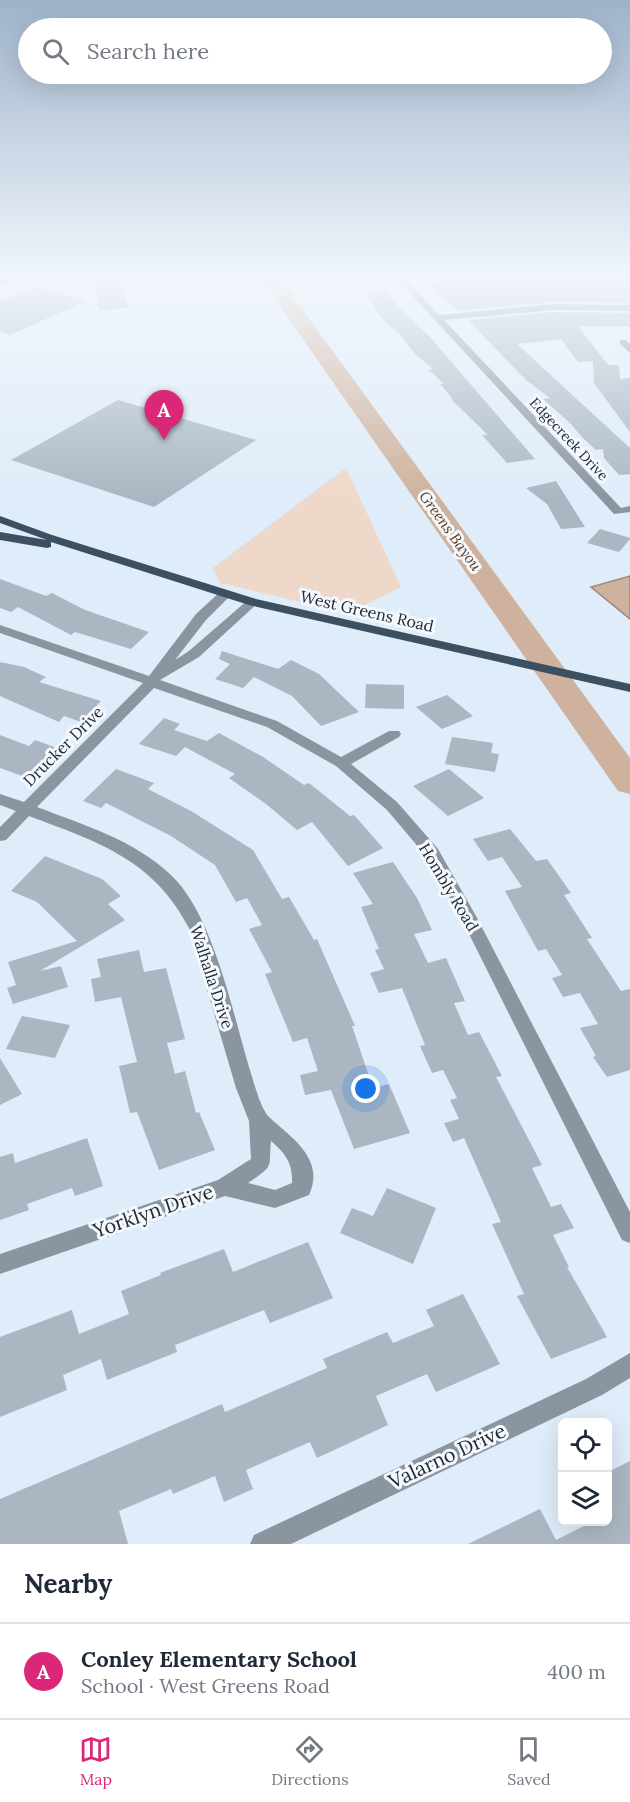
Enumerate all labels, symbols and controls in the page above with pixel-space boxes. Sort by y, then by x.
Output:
search box [18,18,612,84]
icon: search [39,35,72,68]
text: Search here [87,37,209,65]
pin: A [144,390,184,440]
street label: Edgecreek Drive [526,394,612,485]
water label: Greens Bayou [415,487,486,574]
street label: West Greens Road [298,586,436,636]
street label: Drucker Drive [19,701,108,790]
street label: Hombly Road [415,839,483,935]
street label: Walhalla Drive [186,923,238,1031]
your location [351,1074,380,1103]
street label: Yorklyn Drive [88,1178,216,1243]
street label: Valarno Drive [383,1417,510,1494]
map controls [558,1418,612,1526]
button: locate [558,1418,612,1472]
button: layers [558,1472,612,1526]
text: Nearby [24,1567,112,1600]
text: Conley Elementary School [81,1645,357,1673]
text: A [37,1659,50,1684]
text: 400 m [547,1659,606,1684]
text: School · West Greens Road [81,1673,330,1698]
tab: Map [79,1733,112,1789]
tab: Directions [271,1733,349,1789]
tab: Saved [507,1733,551,1789]

